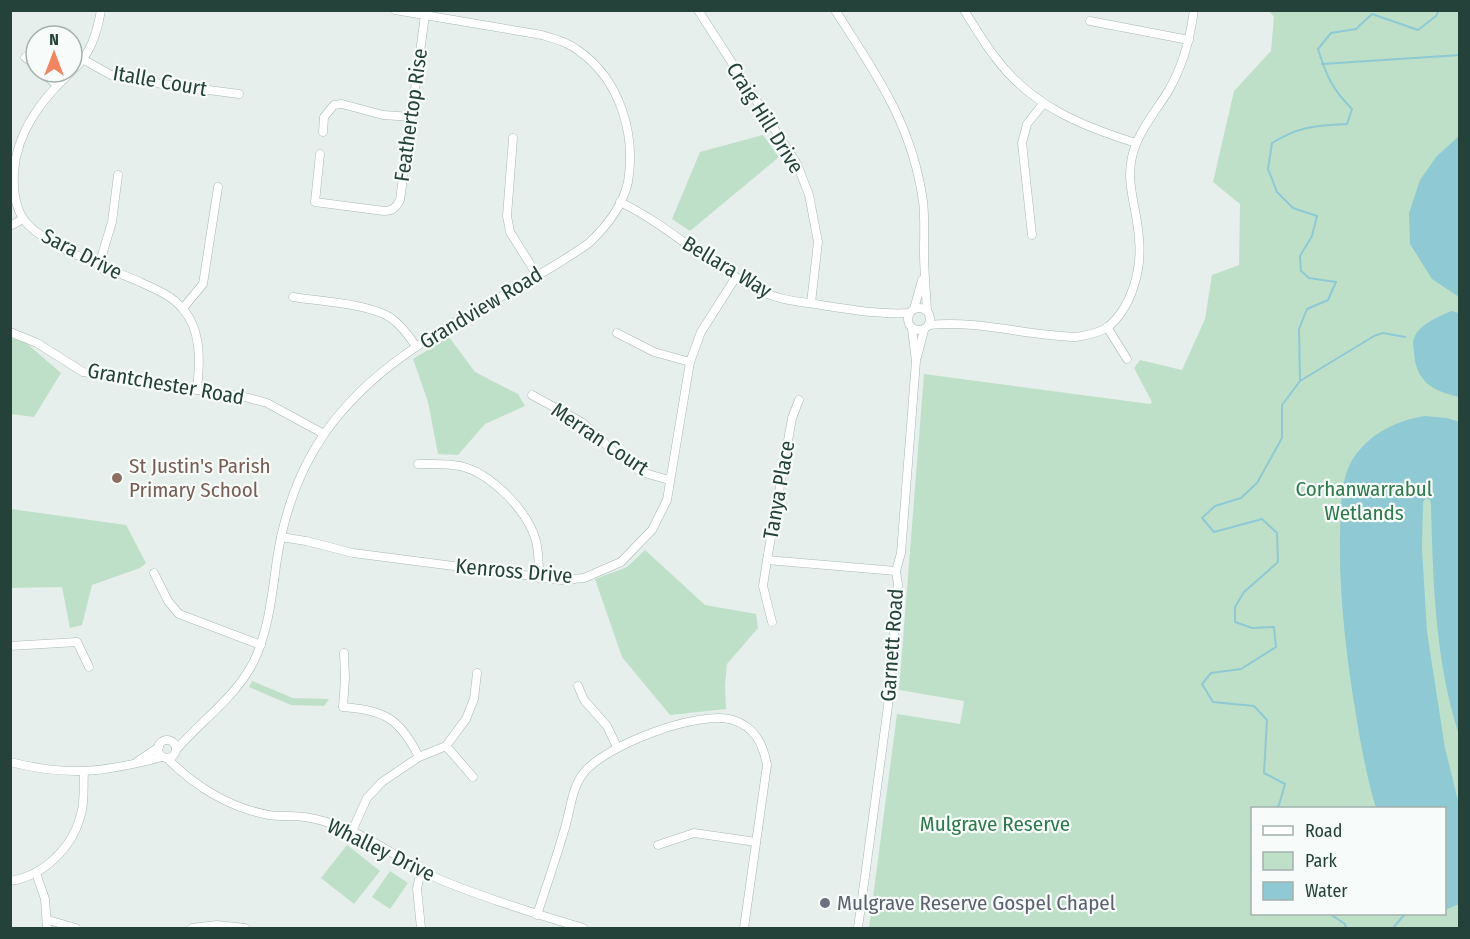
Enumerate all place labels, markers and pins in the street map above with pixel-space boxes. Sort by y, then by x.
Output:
place label: St Justin's Parish Primary School [129,453,271,503]
marker: St Justin's Parish Primary School [110,471,124,485]
place label: Mulgrave Reserve Gospel Chapel [837,890,1116,916]
marker: Mulgrave Reserve Gospel Chapel [818,896,832,910]

